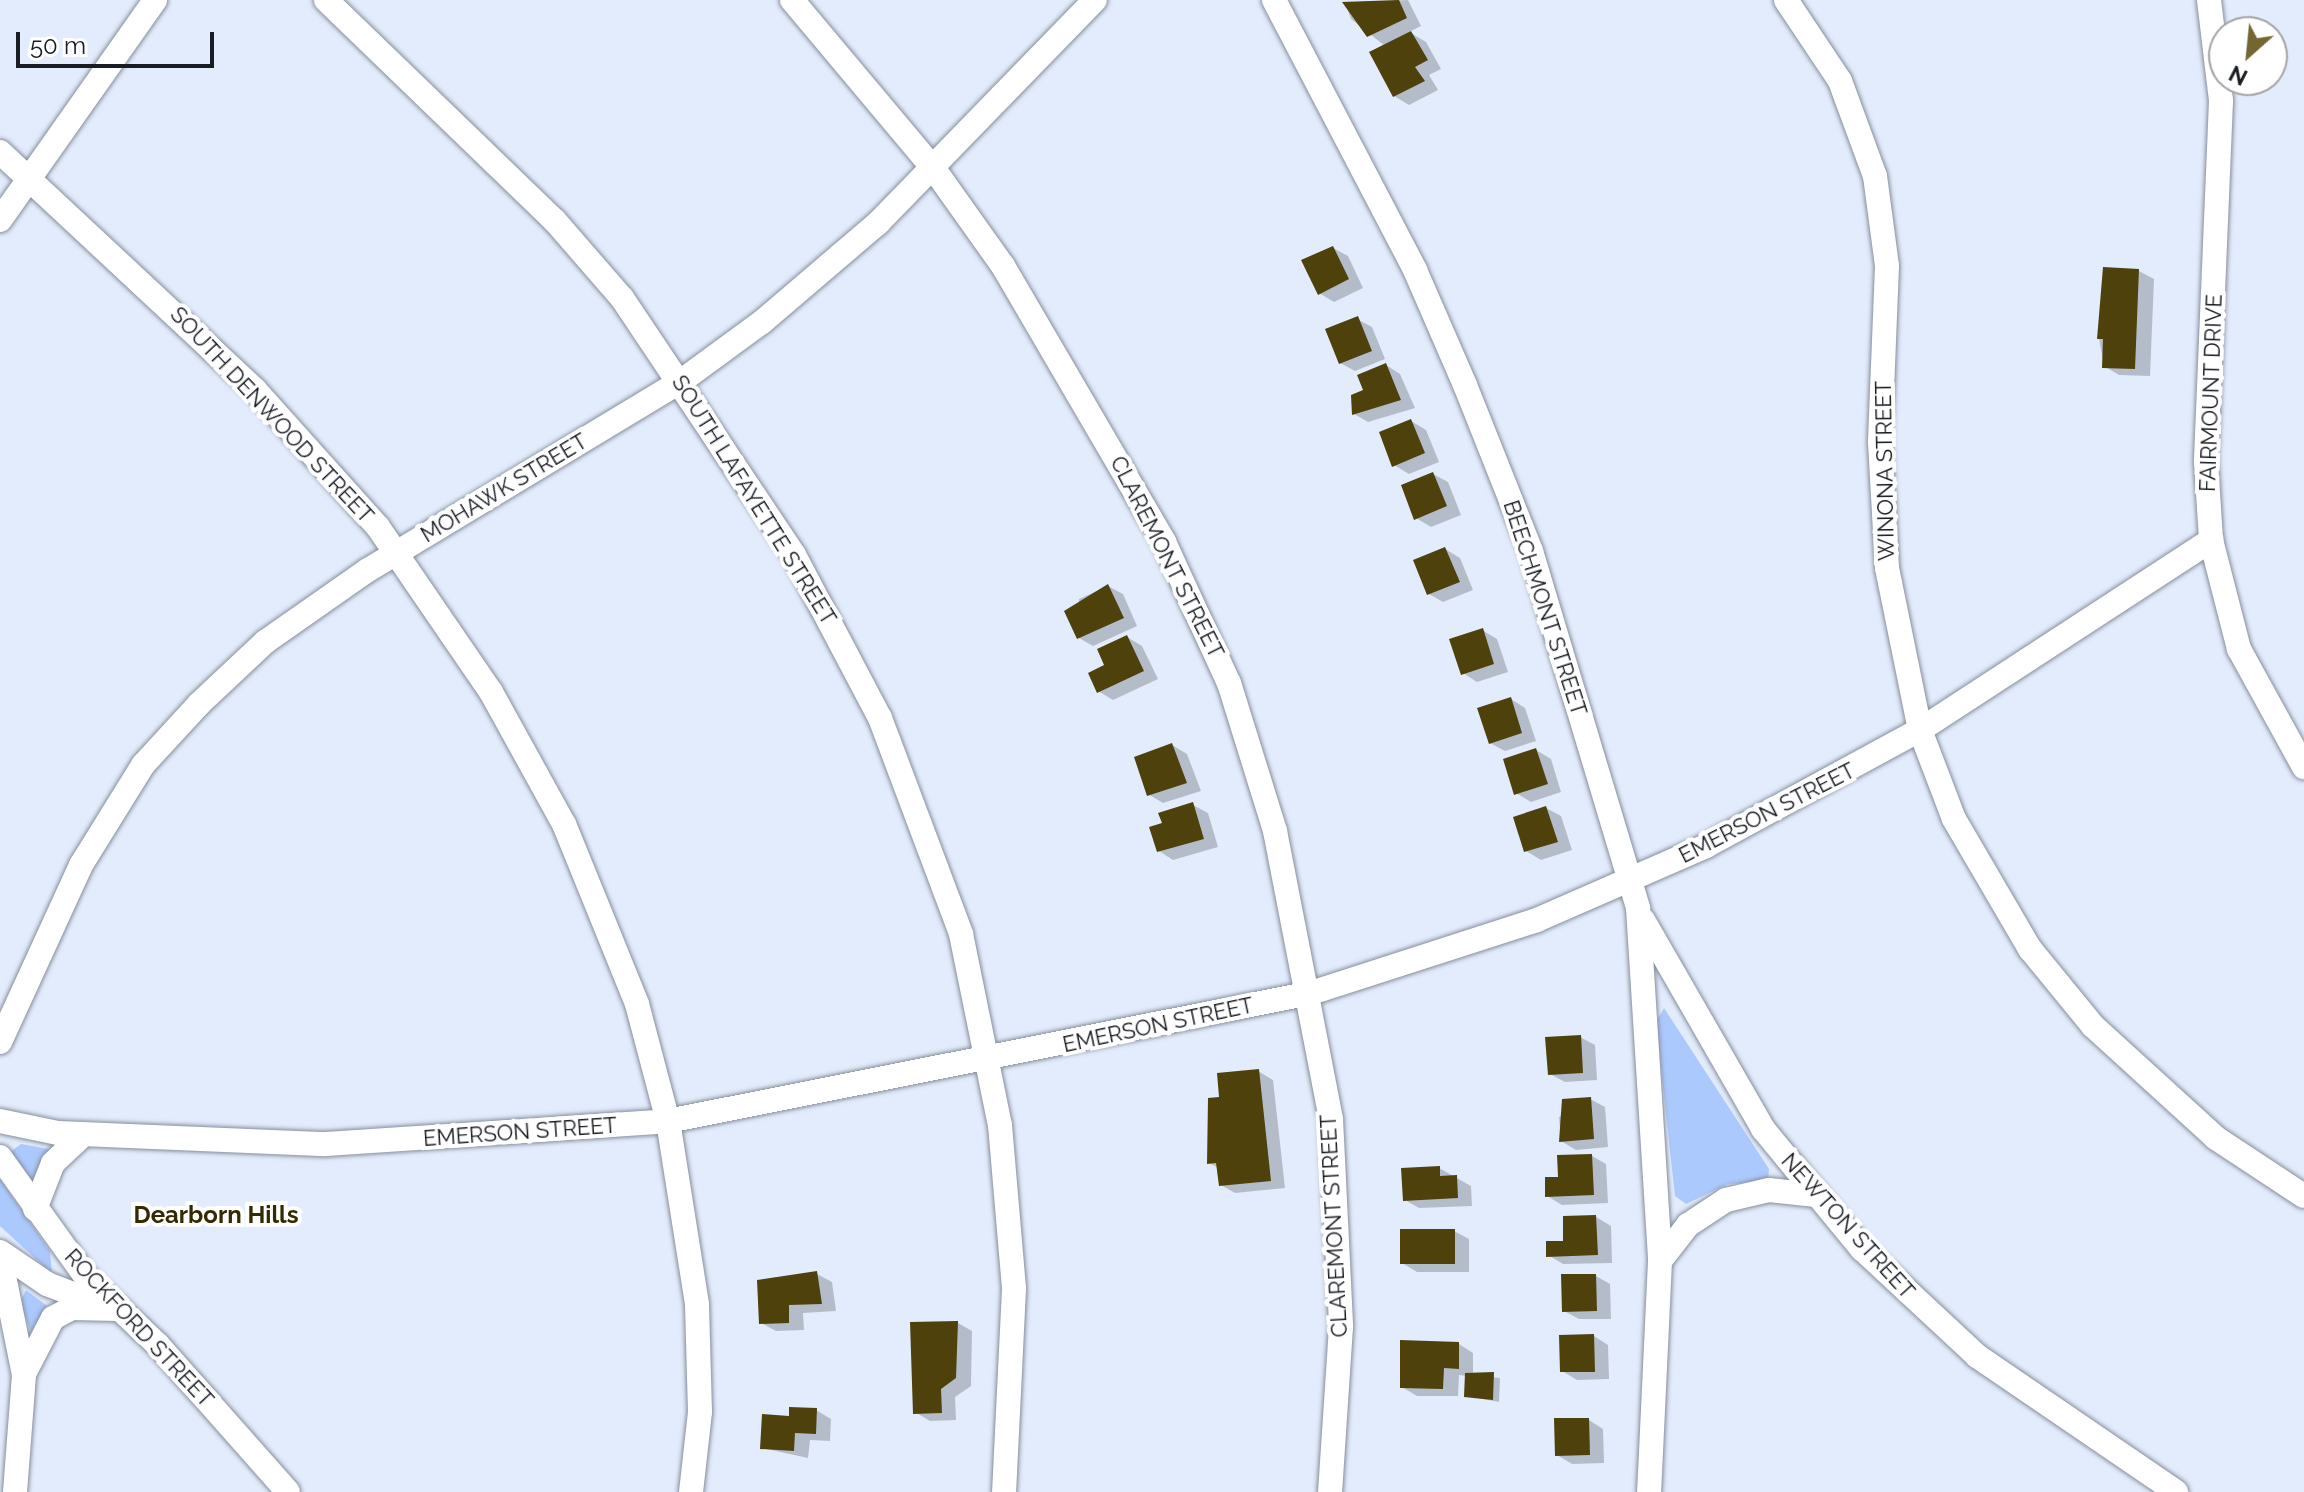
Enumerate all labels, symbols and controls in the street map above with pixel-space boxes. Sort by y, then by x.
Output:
scale bar [20,16,218,66]
north arrow [2208,16,2288,96]
text: 50 m [30,31,86,60]
text: N [2225,60,2251,91]
street label: FAIRMOUNT DRIVE [2194,293,2228,493]
street label: SOUTH DENWOOD STREET [165,301,379,529]
street label: SOUTH LAFAYETTE STREET [666,370,842,630]
street label: WINONA STREET [1870,380,1900,562]
street label: MOHAWK STREET [416,428,592,548]
street label: CLAREMONT STREET [1104,451,1230,663]
street label: BEECHMONT STREET [1498,497,1592,719]
street label: EMERSON STREET [1674,757,1860,869]
street label: EMERSON STREET [1060,992,1256,1058]
street label: EMERSON STREET [422,1112,618,1152]
street label: CLAREMONT STREET [1315,1114,1353,1338]
street label: NEWTON STREET [1776,1148,1920,1304]
district label: Dearborn Hills [134,1201,298,1229]
street label: ROCKFORD STREET [59,1244,219,1412]

